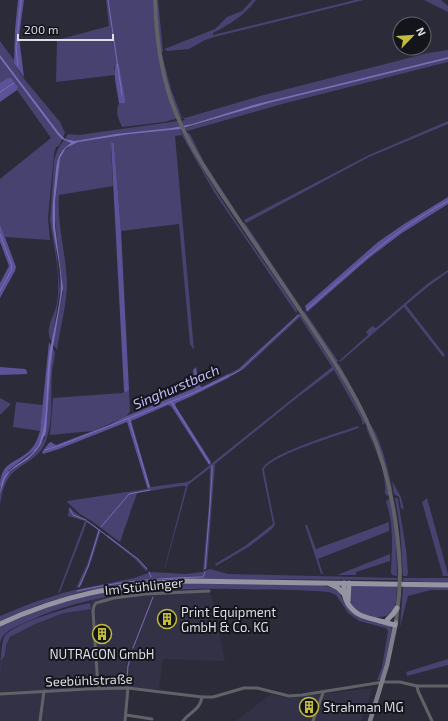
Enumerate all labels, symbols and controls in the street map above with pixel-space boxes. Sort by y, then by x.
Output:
scale bar [18,16,113,42]
north arrow [392,16,432,56]
text: 200 m [24,22,58,36]
text: N [414,25,429,38]
water label: Singhurstbach [130,361,222,412]
street label: Im Stühlinger [104,574,184,598]
place label: Print Equipment GmbH & Co. KG [181,604,276,635]
building icon: Print Equipment GmbH & Co. KG [156,608,178,630]
building icon: NUTRACON GmbH [91,623,113,645]
place label: NUTRACON GmbH [49,646,155,662]
street label: Seebühlstraße [45,670,133,690]
building icon: Strahman MG [298,696,320,718]
place label: Strahman MG [323,699,404,715]

